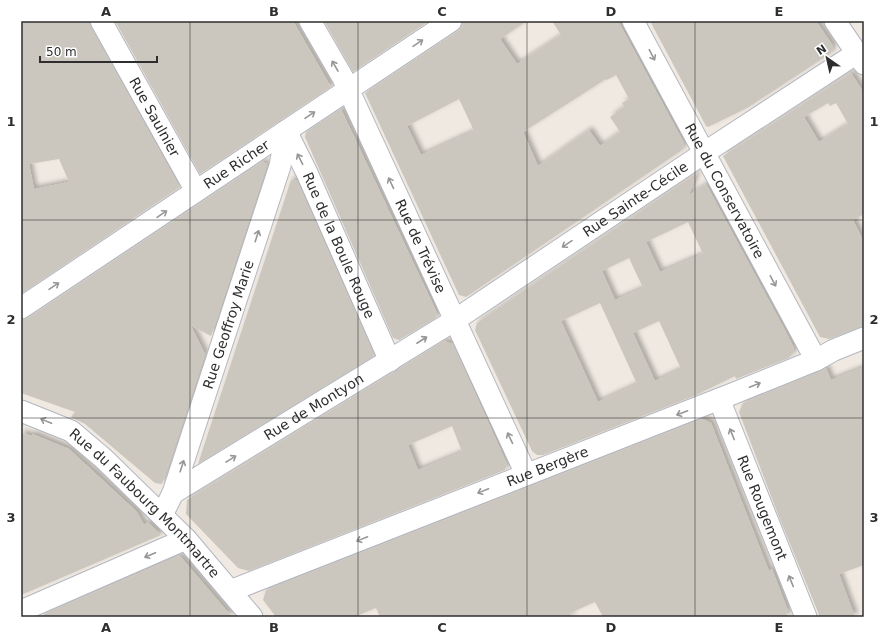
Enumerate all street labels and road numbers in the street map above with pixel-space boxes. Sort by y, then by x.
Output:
street label: Rue Saulnier [126,75,183,160]
street label: Rue du Conservatoire [682,121,768,261]
street label: Rue Richer [201,136,273,192]
street label: Rue Sainte-Cécile [580,158,691,240]
street label: Rue de la Boule Rouge [300,170,378,321]
street label: Rue de Trévise [392,197,449,296]
street label: Rue Geoffroy Marie [200,258,257,391]
street label: Rue de Montyon [261,370,366,443]
street label: Rue du Faubourg Montmartre [66,425,223,581]
street label: Rue Bergère [504,443,591,490]
street label: Rue Rougemont [734,453,791,563]

